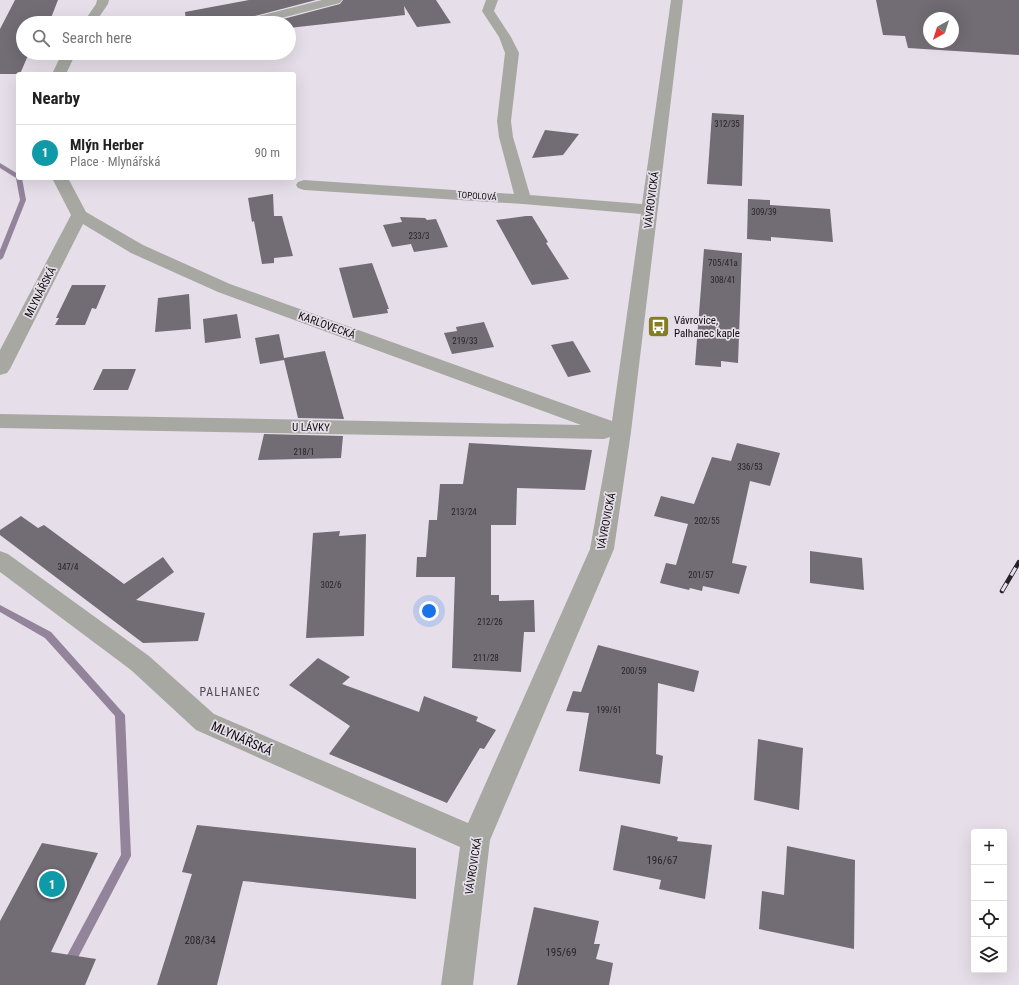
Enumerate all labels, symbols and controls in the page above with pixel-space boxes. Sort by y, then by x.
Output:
north arrow [923,12,959,48]
search box [16,16,296,60]
icon: search [30,27,52,49]
text: Search here [62,29,132,47]
text: Nearby [32,88,80,108]
house number: 312/35 [714,119,740,129]
text: Mlýn Herber [70,136,144,154]
text: 1 [42,145,48,160]
text: 90 m [254,145,280,160]
text: Place · Mlynářská [70,154,160,169]
street label: VÁVROVICKÁ [642,170,662,229]
street label: TOPOLOVÁ [457,189,497,202]
house number: 309/39 [751,207,777,217]
house number: 233/3 [408,231,430,241]
house number: 705/41a [708,258,738,268]
street label: MLYNÁŘSKÁ [22,264,59,320]
house number: 308/41 [710,275,736,285]
street label: KARLOVECKÁ [297,309,358,342]
bus stop icon: Vávrovice, Palhanec kaple [645,313,671,339]
place label: Vávrovice, Palhanec kaple [674,314,740,340]
house number: 219/33 [452,336,478,346]
street label: U LÁVKY [292,421,330,434]
house number: 218/1 [293,447,315,457]
house number: 336/53 [737,462,763,472]
street label: VÁVROVICKÁ [595,491,618,551]
house number: 213/24 [451,507,477,517]
house number: 202/55 [694,516,720,526]
house number: 347/4 [57,562,79,572]
house number: 201/57 [688,570,714,580]
house number: 302/6 [320,580,342,590]
your location [419,601,439,621]
house number: 212/26 [477,617,503,627]
house number: 211/28 [473,653,499,663]
house number: 200/59 [621,666,647,676]
district label: PALHANEC [199,685,261,699]
house number: 199/61 [596,705,622,715]
street label: MLYNÁŘSKÁ [209,718,275,759]
map controls [971,829,1007,973]
button: + [971,829,1007,865]
street label: VÁVROVICKÁ [463,836,485,896]
house number: 196/67 [646,854,678,867]
button: − [971,865,1007,901]
pin: 1 [39,869,65,899]
button: locate [971,901,1007,937]
house number: 208/34 [184,934,216,947]
button: layers [971,937,1007,973]
house number: 195/69 [545,946,577,959]

